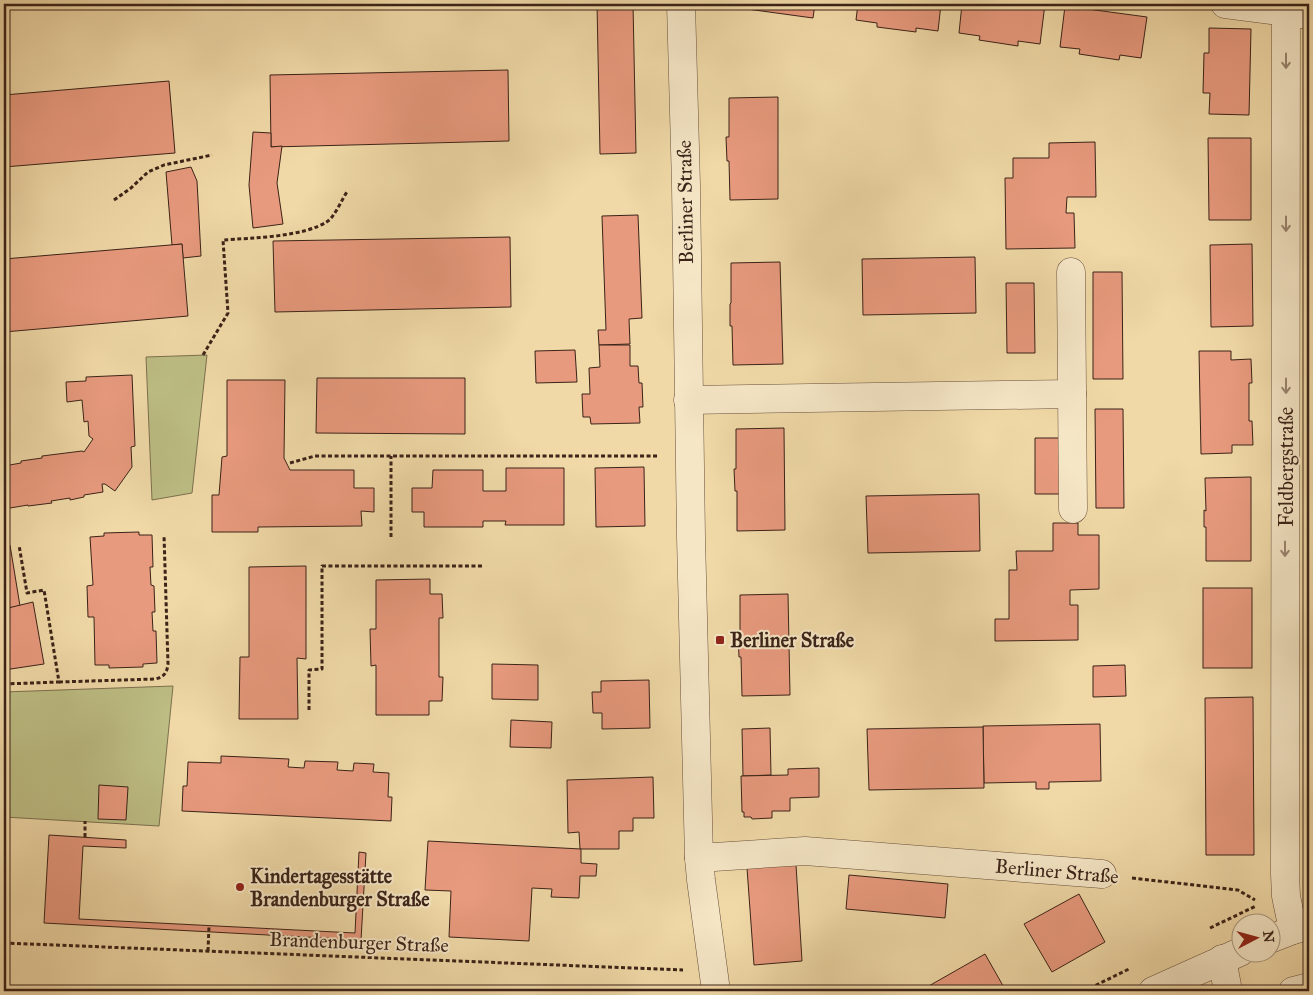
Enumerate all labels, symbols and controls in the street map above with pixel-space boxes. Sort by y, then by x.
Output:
one-way arrow [1281,53,1291,69]
street label: Berliner Straße [672,140,698,264]
one-way arrow [1281,216,1291,232]
one-way arrow [1281,378,1291,394]
street label: Feldbergstraße [1274,407,1299,527]
one-way arrow [1280,540,1290,557]
place label: Berliner Straße [730,628,855,652]
marker: Berliner Straße [714,634,726,646]
street label: Berliner Straße [994,854,1120,888]
place label: Kindertagesstätte Brandenburger Straße [250,864,430,912]
marker: Kindertagesstätte Brandenburger Straße [234,881,246,893]
north arrow [1230,912,1280,962]
street label: Brandenburger Straße [269,927,449,958]
text: N [1259,930,1278,944]

